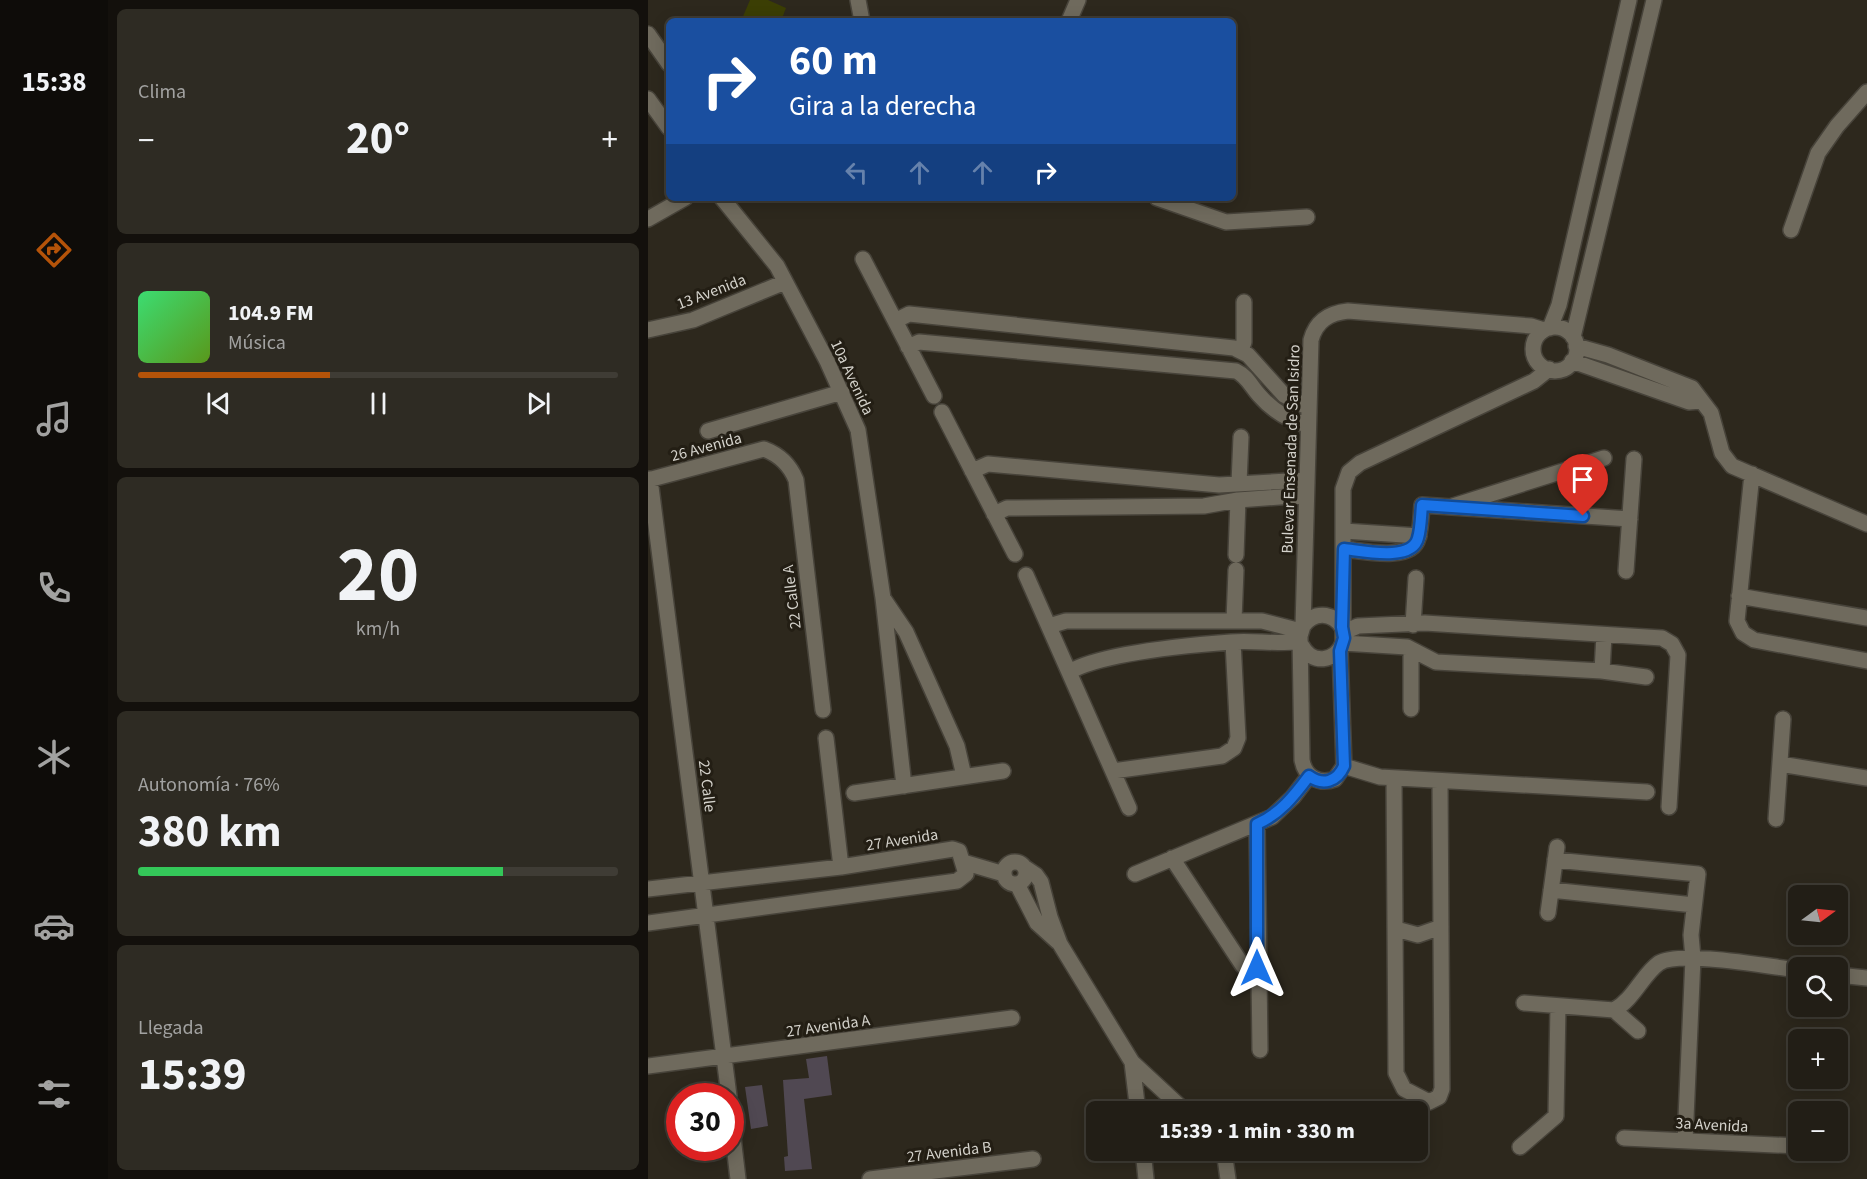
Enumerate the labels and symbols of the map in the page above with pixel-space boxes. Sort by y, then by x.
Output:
street label: 13 Avenida [674,269,749,315]
street label: 10a Avenida [825,336,879,419]
street label: Bulevar Ensenada de San Isidro [1276,344,1306,554]
street label: 26 Avenida [668,427,744,467]
pin [1557,454,1608,516]
street label: 22 Calle A [777,563,807,630]
street label: 22 Calle [693,759,721,814]
street label: 27 Avenida [865,823,940,857]
north arrow [1788,885,1848,945]
position arrow [1225,936,1289,1000]
street label: 27 Avenida A [785,1009,872,1043]
speed limit sign: 30 [666,1083,744,1161]
street label: 3a Avenida [1675,1112,1749,1138]
street label: 27 Avenida B [905,1136,993,1168]

